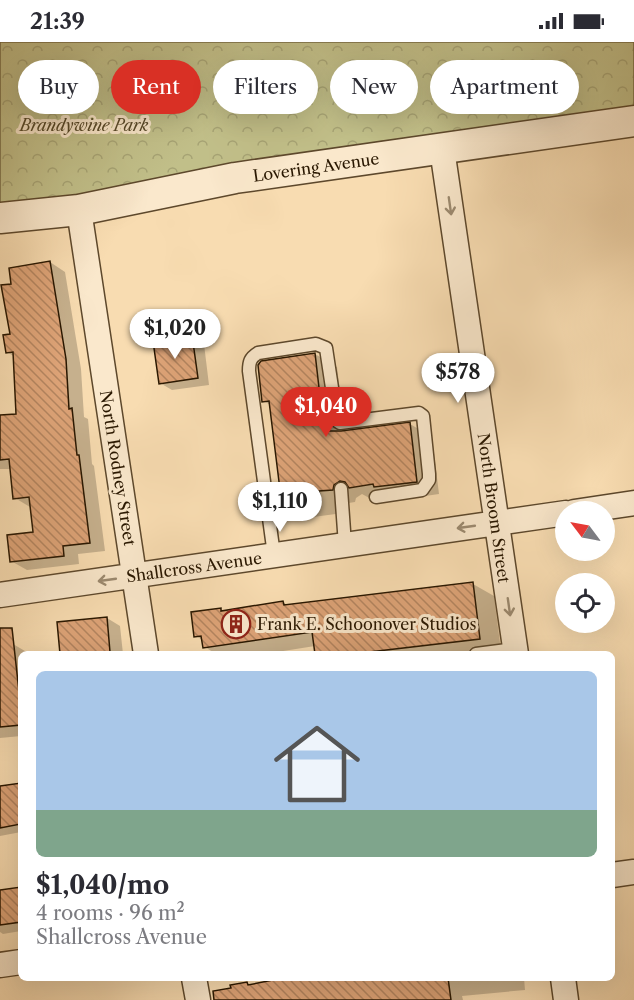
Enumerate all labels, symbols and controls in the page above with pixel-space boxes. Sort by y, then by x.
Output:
text: 21:39 [30,8,85,35]
chip: Buy [18,60,99,114]
chip: Rent [111,60,201,114]
chip: Filters [213,60,318,114]
chip: New [330,60,418,114]
chip: Apartment [430,60,579,114]
park label: Brandywine Park [18,115,149,135]
street label: Lovering Avenue [251,148,381,186]
one-way arrow [445,196,456,216]
pin: $1,020 [126,309,224,360]
text: $1,020 [144,316,206,340]
pin: $578 [422,353,494,404]
text: $578 [436,360,480,384]
pin: $1,040 [277,387,375,438]
street label: North Rodney Street [96,389,140,547]
text: $1,040 [295,394,357,418]
street label: North Broom Street [474,432,514,585]
pin: $1,110 [231,482,329,533]
text: $1,110 [252,489,308,513]
north arrow [555,501,615,561]
map controls [555,501,615,633]
one-way arrow [457,522,476,533]
street label: Shallcross Avenue [125,548,263,586]
button: locate [555,573,615,633]
one-way arrow [97,574,117,585]
one-way arrow [504,597,515,616]
building icon: Frank E. Schoonover Studios [220,608,252,640]
place label: Frank E. Schoonover Studios [257,614,476,634]
icon: home [263,710,371,818]
text: $1,040/mo [36,869,169,901]
text: 4 rooms · 96 m² [36,901,185,925]
text: Shallcross Avenue [36,925,207,949]

